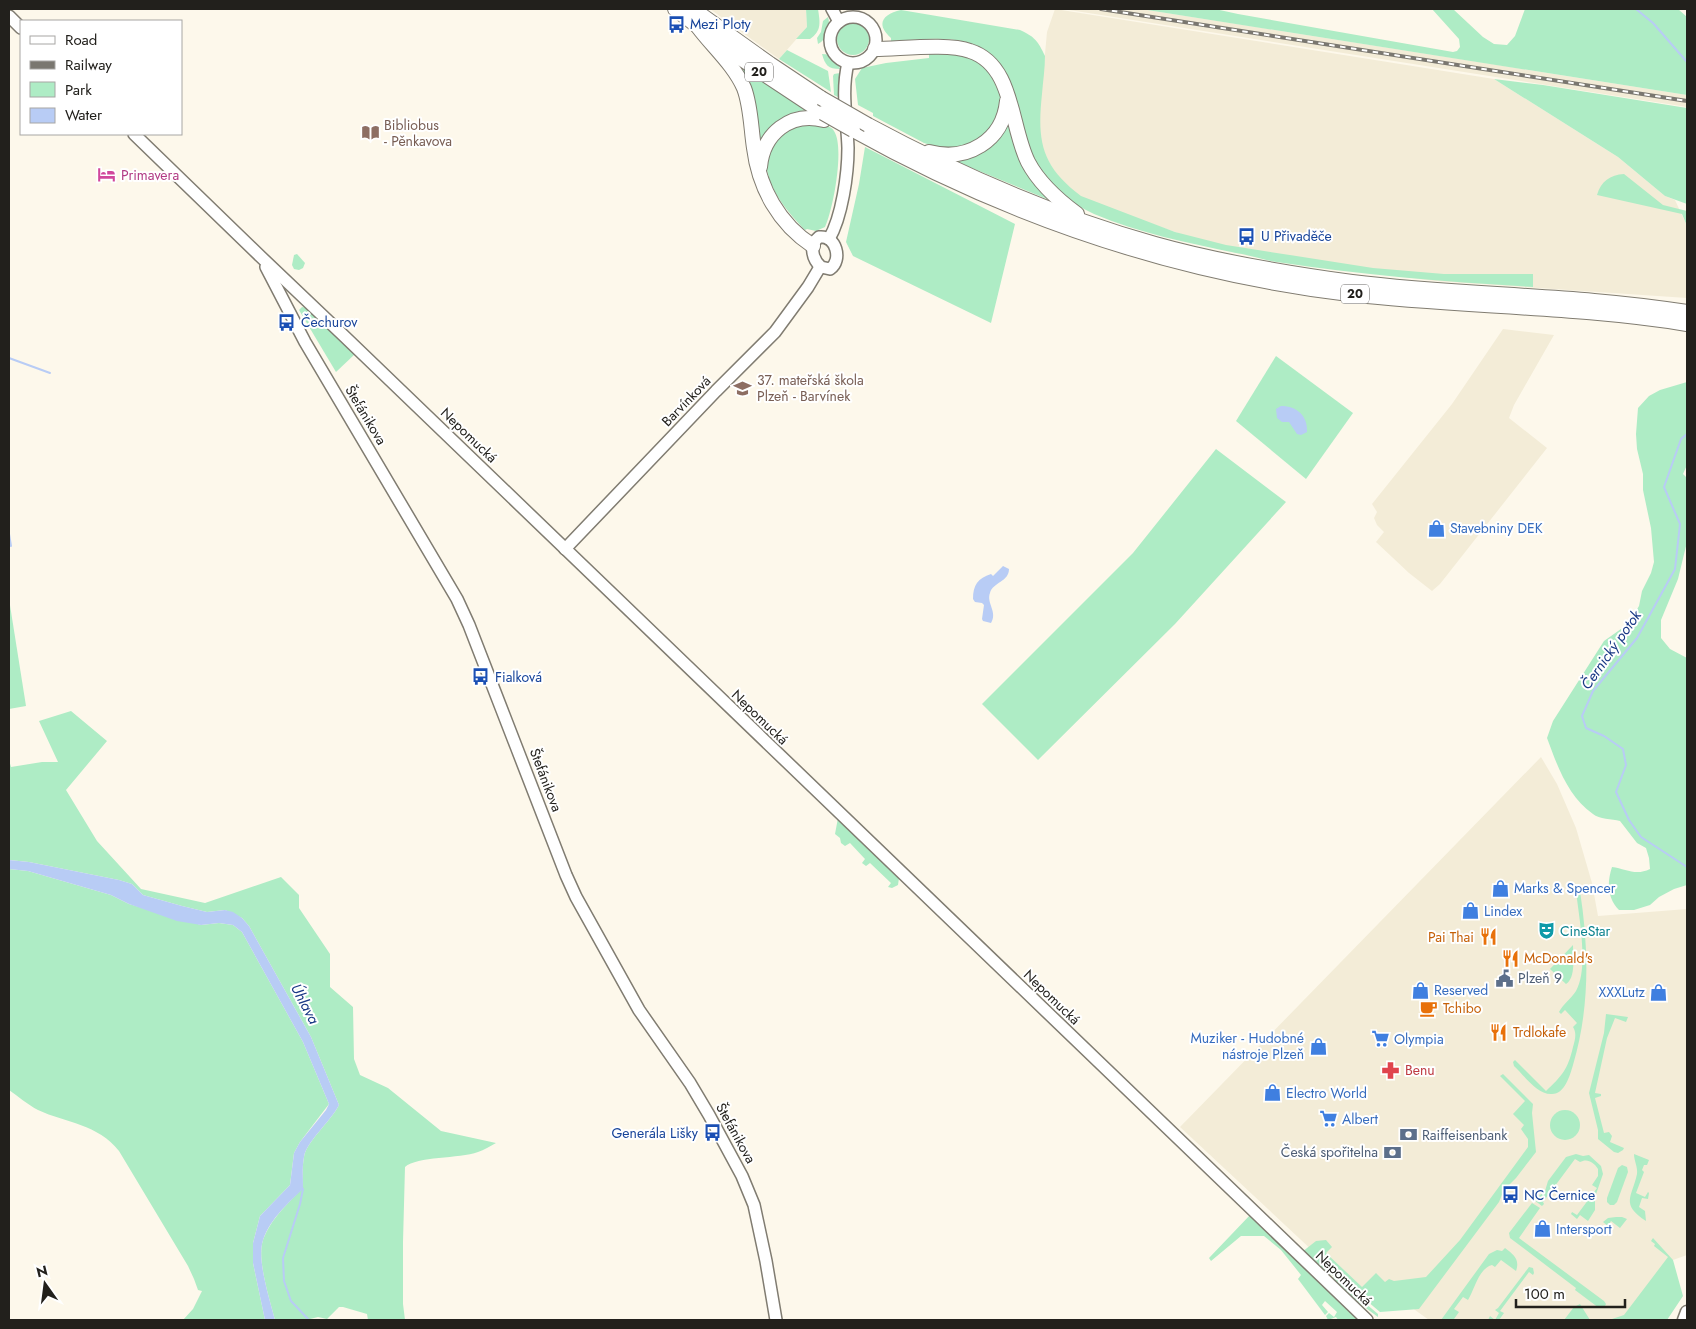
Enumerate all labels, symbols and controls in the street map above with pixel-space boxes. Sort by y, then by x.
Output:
bus stop icon: Mezi Ploty [666,14,686,34]
place label: Mezi Ploty [690,14,752,34]
legend [20,20,182,135]
text: Road [65,29,97,51]
text: Railway [65,54,112,76]
road number: 20 [745,62,773,82]
text: Park [65,79,92,101]
text: Water [65,104,103,126]
place label: Bibliobus - Pěnkavova [384,115,452,151]
library icon: Bibliobus - Pěnkavova [360,123,380,143]
hotel icon: Primavera [97,165,117,185]
place label: Primavera [121,165,179,185]
bus stop icon: U Přivaděče [1237,226,1257,246]
place label: U Přivaděče [1261,226,1332,246]
road number: 20 [1341,284,1369,304]
bus stop icon: Čechurov [277,312,297,332]
place label: Čechurov [301,312,358,332]
place label: 37. mateřská škola Plzeň - Barvínek [757,370,864,406]
street label: Barvínková [657,371,715,431]
school or university icon: 37. mateřská škola Plzeň - Barvínek [733,378,753,398]
street label: Štefánikova [340,381,392,449]
street label: Nepomucká [436,403,502,467]
shop icon: Stavebniny DEK [1426,518,1446,538]
place label: Stavebniny DEK [1450,518,1543,538]
water label: Černický potok [1575,605,1647,694]
bus stop icon: Fialková [471,667,491,687]
place label: Fialková [495,667,542,687]
street label: Nepomucká [727,685,793,749]
street label: Štefánikova [525,745,567,815]
shop icon: Marks & Spencer [1490,878,1510,898]
place label: Marks & Spencer [1514,878,1616,898]
shop icon: Lindex [1460,901,1480,921]
place label: Lindex [1484,901,1522,921]
theatre icon: CineStar [1536,921,1556,941]
place label: CineStar [1560,921,1611,941]
place label: Pai Thai [1428,927,1474,947]
restaurant icon: Pai Thai [1478,927,1498,947]
restaurant icon: McDonald's [1500,948,1520,968]
place label: McDonald's [1524,948,1593,968]
street label: Nepomucká [1019,965,1085,1029]
public building icon: Plzeň 9 [1494,968,1514,988]
place label: Plzeň 9 [1518,968,1562,988]
water label: Úhlava [285,980,325,1029]
shop icon: Reserved [1410,980,1430,1000]
place label: Reserved [1434,980,1488,1000]
place label: XXXLutz [1599,982,1646,1002]
shop icon: XXXLutz [1649,982,1669,1002]
cafe icon: Tchibo [1419,998,1439,1018]
place label: Tchibo [1443,998,1482,1018]
restaurant icon: Trdlokafe [1489,1022,1509,1042]
place label: Trdlokafe [1513,1022,1566,1042]
place label: Muziker - Hudobné nástroje Plzeň [1190,1028,1304,1064]
supermarket icon: Olympia [1370,1029,1390,1049]
place label: Olympia [1394,1029,1444,1049]
shop icon: Muziker - Hudobné nástroje Plzeň [1308,1036,1328,1056]
pharmacy icon: Benu [1381,1060,1401,1080]
place label: Benu [1405,1060,1435,1080]
shop icon: Electro World [1262,1083,1282,1103]
place label: Electro World [1286,1083,1367,1103]
street label: Štefánikova [711,1099,761,1167]
supermarket icon: Albert [1318,1109,1338,1129]
place label: Albert [1342,1109,1378,1129]
place label: Generála Lišky [612,1123,699,1143]
bus stop icon: Generála Lišky [702,1123,722,1143]
bank icon: Raiffeisenbank [1398,1125,1418,1145]
place label: Raiffeisenbank [1422,1125,1508,1145]
place label: Česká spořitelna [1281,1142,1378,1162]
bank icon: Česká spořitelna [1382,1142,1402,1162]
bus stop icon: NC Černice [1500,1185,1520,1205]
place label: NC Černice [1524,1185,1595,1205]
shop icon: Intersport [1532,1219,1552,1239]
place label: Intersport [1556,1219,1612,1239]
street label: Nepomucká [1311,1246,1377,1310]
north arrow [20,1259,70,1309]
text: N [34,1260,50,1282]
scale bar [1516,1276,1625,1308]
text: 100 m [1524,1283,1565,1305]

